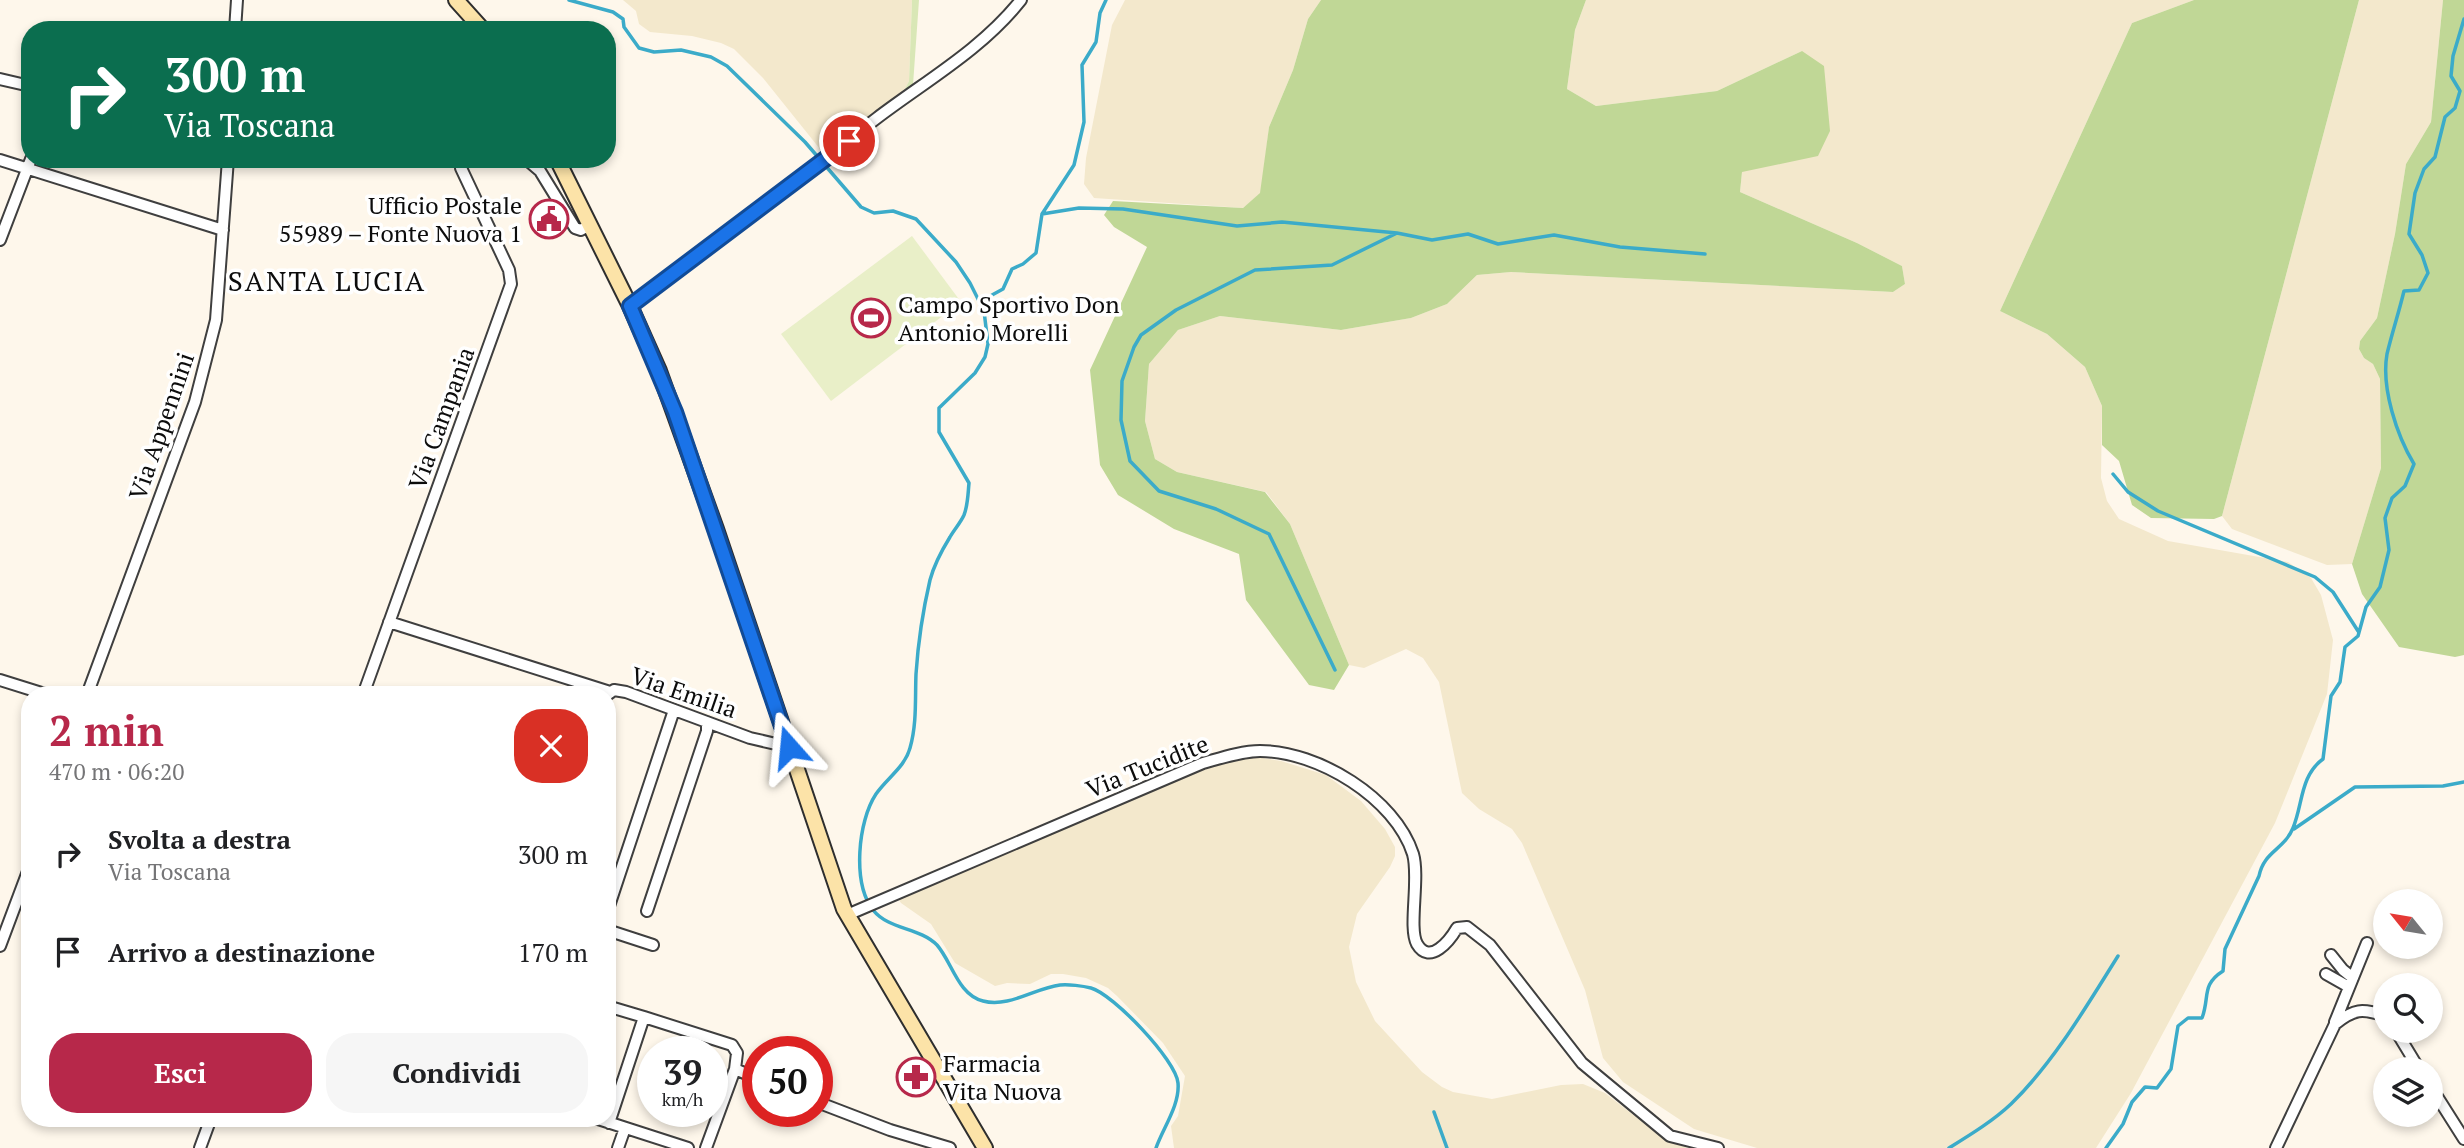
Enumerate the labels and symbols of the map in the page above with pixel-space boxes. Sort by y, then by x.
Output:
pin [819,111,879,171]
place label: Ufficio Postale 55989 – Fonte Nuova 1 [279,189,522,249]
public building icon: Ufficio Postale 55989 – Fonte Nuova 1 [528,198,570,240]
district label: SANTA LUCIA [228,262,426,299]
place label: Campo Sportivo Don Antonio Morelli [898,288,1119,348]
sports icon: Campo Sportivo Don Antonio Morelli [850,297,892,339]
street label: Via Campania [400,342,482,494]
street label: Via Appennini [121,348,201,504]
street label: Via Emilia [627,659,741,725]
position arrow [752,710,826,784]
street label: Via Tucidite [1081,727,1213,805]
north arrow [2373,889,2443,959]
speed limit sign: 50 [742,1036,833,1127]
place label: Farmacia Vita Nuova [943,1047,1062,1107]
pharmacy icon: Farmacia Vita Nuova [895,1056,937,1098]

